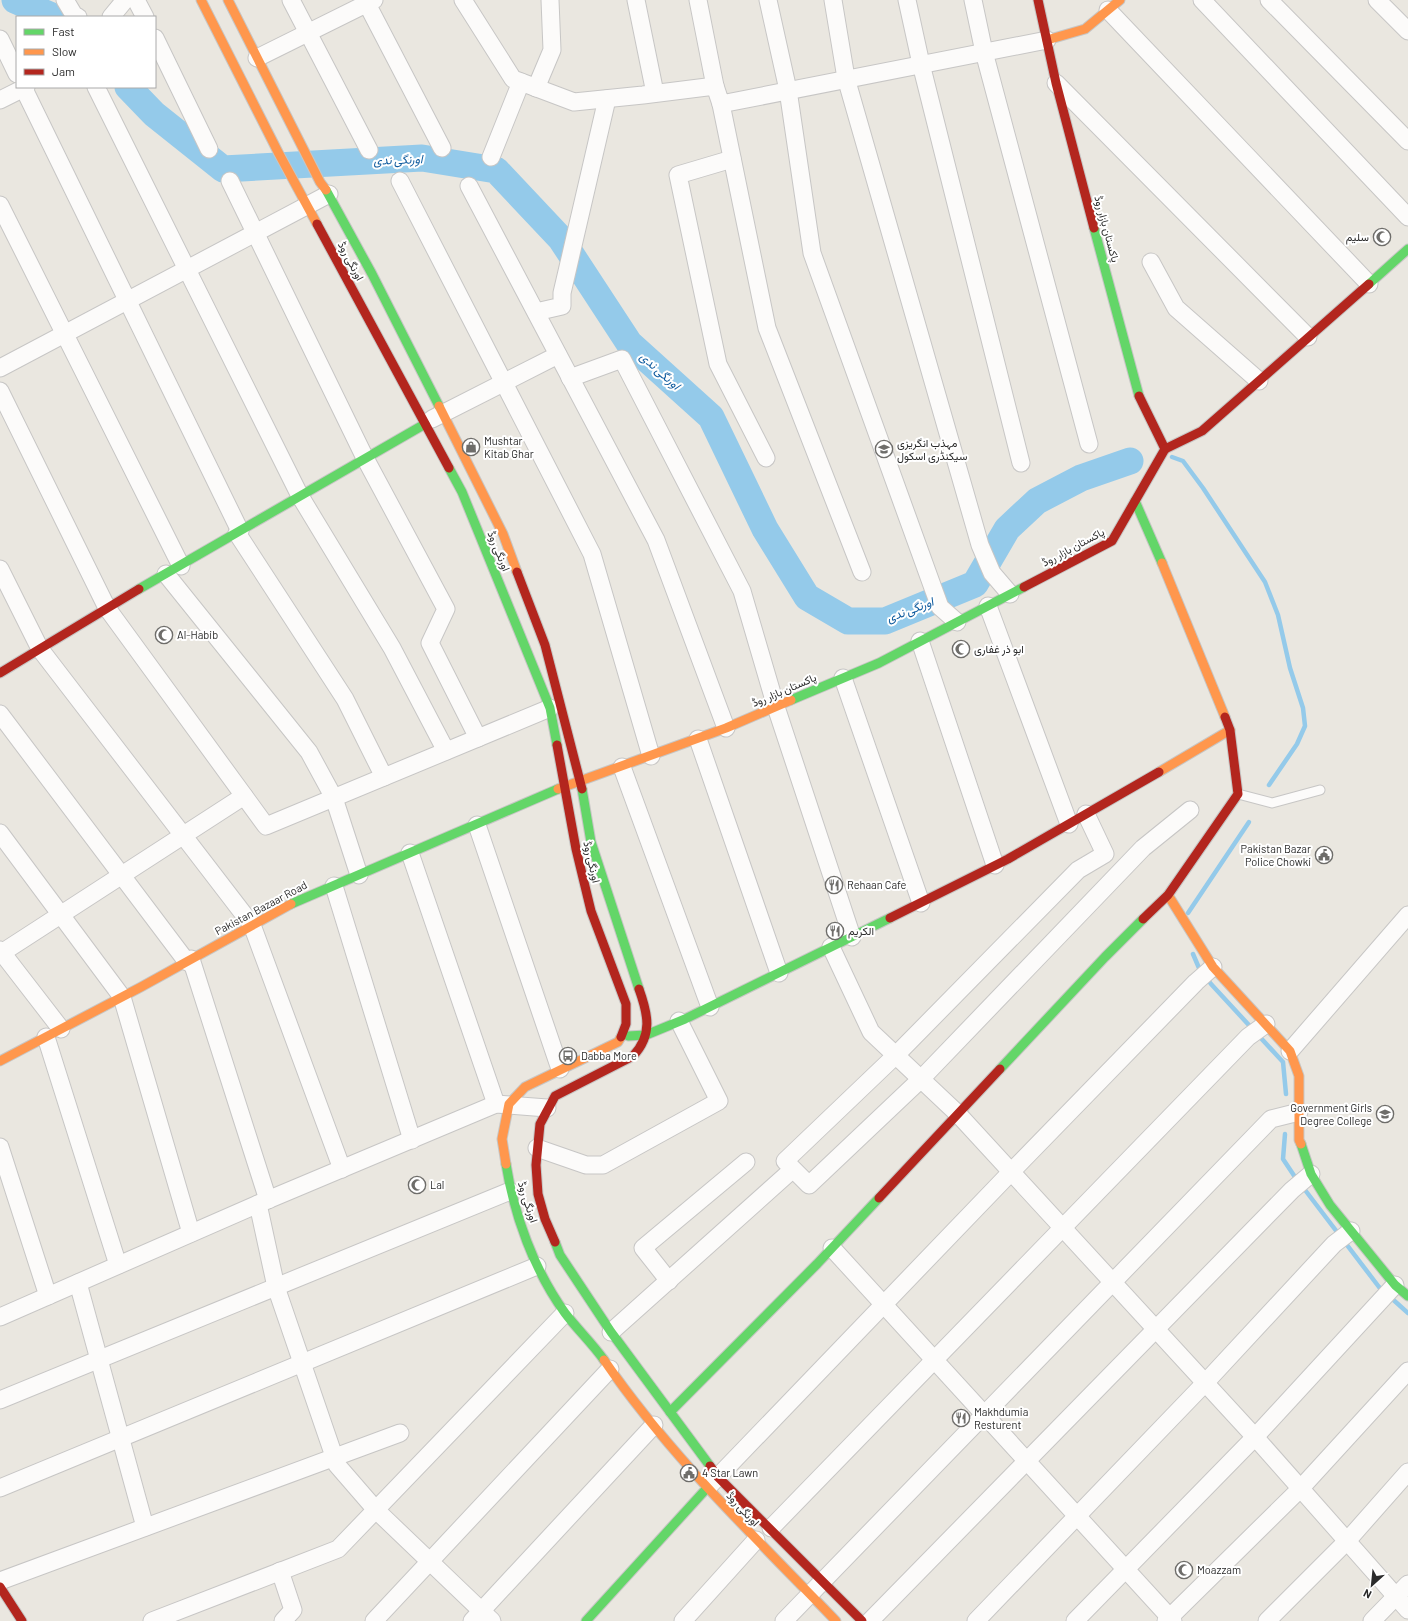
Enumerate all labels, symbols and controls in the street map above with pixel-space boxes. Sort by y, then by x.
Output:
legend [16,16,156,88]
text: Fast [52,24,75,38]
text: Slow [52,44,77,58]
text: Jam [52,64,75,78]
water label: اورنگی ندی [373,151,424,169]
street label: پاکستان بازار روڈ [1090,194,1123,264]
mosque icon: سلیم [1372,227,1392,247]
place label: سلیم [1346,230,1369,245]
street label: اورنگی روڈ [335,239,367,283]
water label: اورنگی ندی [636,349,685,394]
place label: Mushtar Kitab Ghar [484,434,534,460]
place label: مہذب انگریزی سیکنڈری اسکول [897,436,968,463]
shop icon: Mushtar Kitab Ghar [461,437,481,457]
school or university icon: مہذب انگریزی سیکنڈری اسکول [874,439,894,459]
street label: پاکستان بازار روڈ [1039,525,1107,570]
street label: اورنگی روڈ [485,529,513,573]
water label: اورنگی ندی [884,593,937,626]
mosque icon: Al-Habib [154,625,174,645]
place label: Al-Habib [177,628,218,641]
mosque icon: ابو ذر غفاری [951,639,971,659]
place label: ابو ذر غفاری [974,642,1024,656]
street label: پاکستان بازار روڈ [750,670,819,711]
street label: اورنگی روڈ [580,840,604,884]
place label: Pakistan Bazar Police Chowki [1241,842,1311,868]
public building icon: Pakistan Bazar Police Chowki [1314,845,1334,865]
restaurant icon: Rehaan Cafe [824,875,844,895]
street label: Pakistan Bazaar Road [212,878,309,937]
place label: Rehaan Cafe [847,878,906,891]
restaurant icon: الکریم [825,921,845,941]
place label: الکریم [848,924,874,939]
bus stop icon: Dabba More [558,1046,578,1066]
place label: Dabba More [581,1049,637,1062]
place label: Government Girls Degree College [1290,1101,1372,1127]
school or university icon: Government Girls Degree College [1375,1104,1395,1124]
mosque icon: Lal [407,1175,427,1195]
place label: Lal [430,1178,444,1191]
street label: اورنگی روڈ [515,1180,541,1224]
place label: Makhdumia Resturent [974,1405,1028,1431]
restaurant icon: Makhdumia Resturent [951,1408,971,1428]
public building icon: 4 Star Lawn [679,1463,699,1483]
place label: 4 Star Lawn [702,1466,758,1479]
street label: اورنگی روڈ [723,1489,763,1529]
mosque icon: Moazzam [1174,1560,1194,1580]
place label: Moazzam [1197,1563,1241,1576]
north arrow [1352,1565,1392,1605]
text: N [1361,1587,1373,1602]

